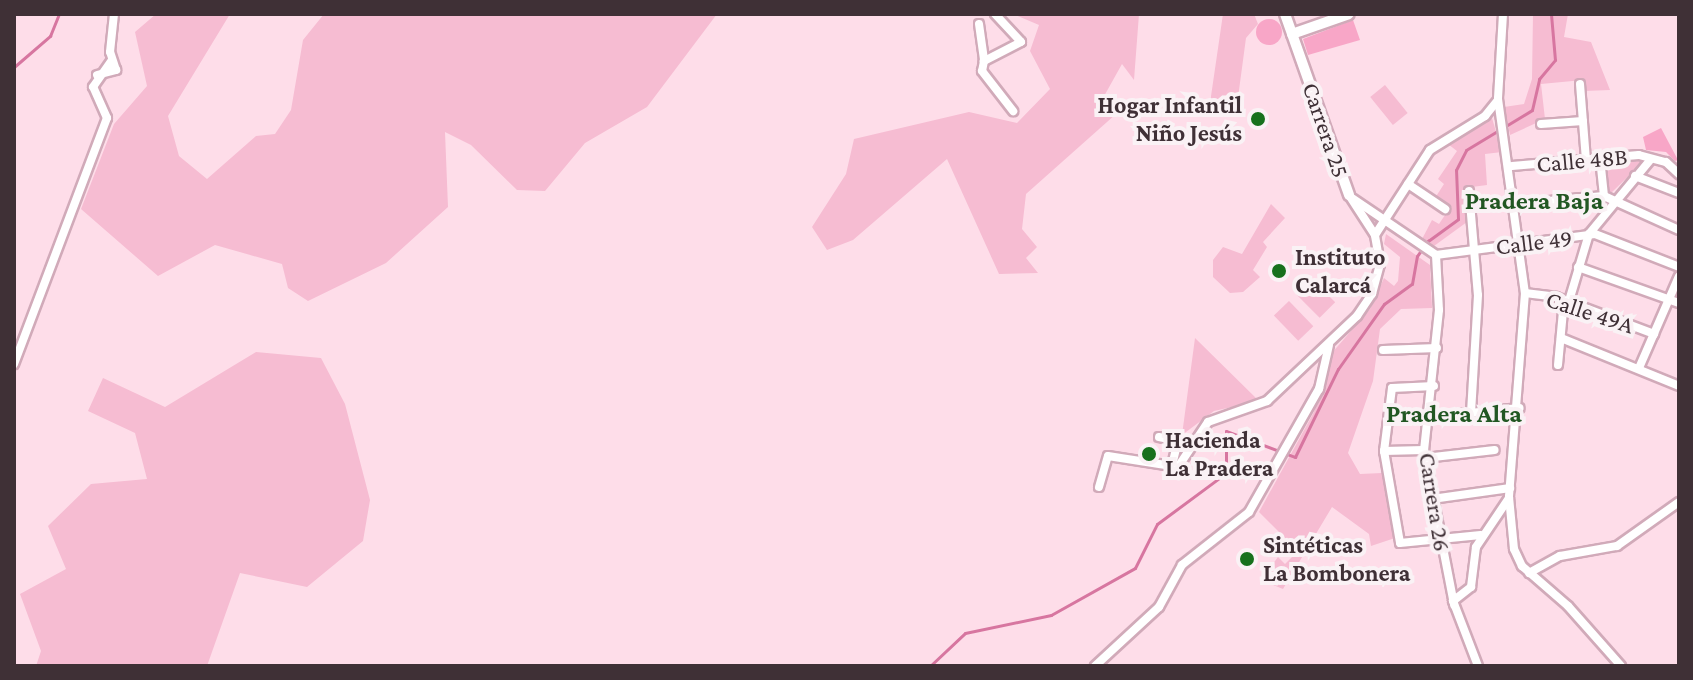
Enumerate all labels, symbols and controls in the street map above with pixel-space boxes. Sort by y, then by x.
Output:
street label: Carrera 25 [1296,79,1356,181]
place label: Hogar Infantil Niño Jesús [1097,91,1242,147]
marker: Hogar Infantil Niño Jesús [1249,110,1267,128]
street label: Calle 48B [1535,142,1629,178]
district label: Pradera Baja [1465,185,1603,217]
street label: Calle 49 [1494,223,1574,261]
place label: Instituto Calarcá [1295,243,1385,299]
marker: Instituto Calarcá [1270,262,1288,280]
street label: Calle 49A [1543,284,1637,340]
district label: Pradera Alta [1386,398,1522,430]
place label: Hacienda La Pradera [1165,426,1273,482]
marker: Hacienda La Pradera [1140,445,1158,463]
street label: Carrera 26 [1413,451,1457,553]
place label: Sintéticas La Bombonera [1263,531,1410,587]
marker: Sintéticas La Bombonera [1238,550,1256,568]

